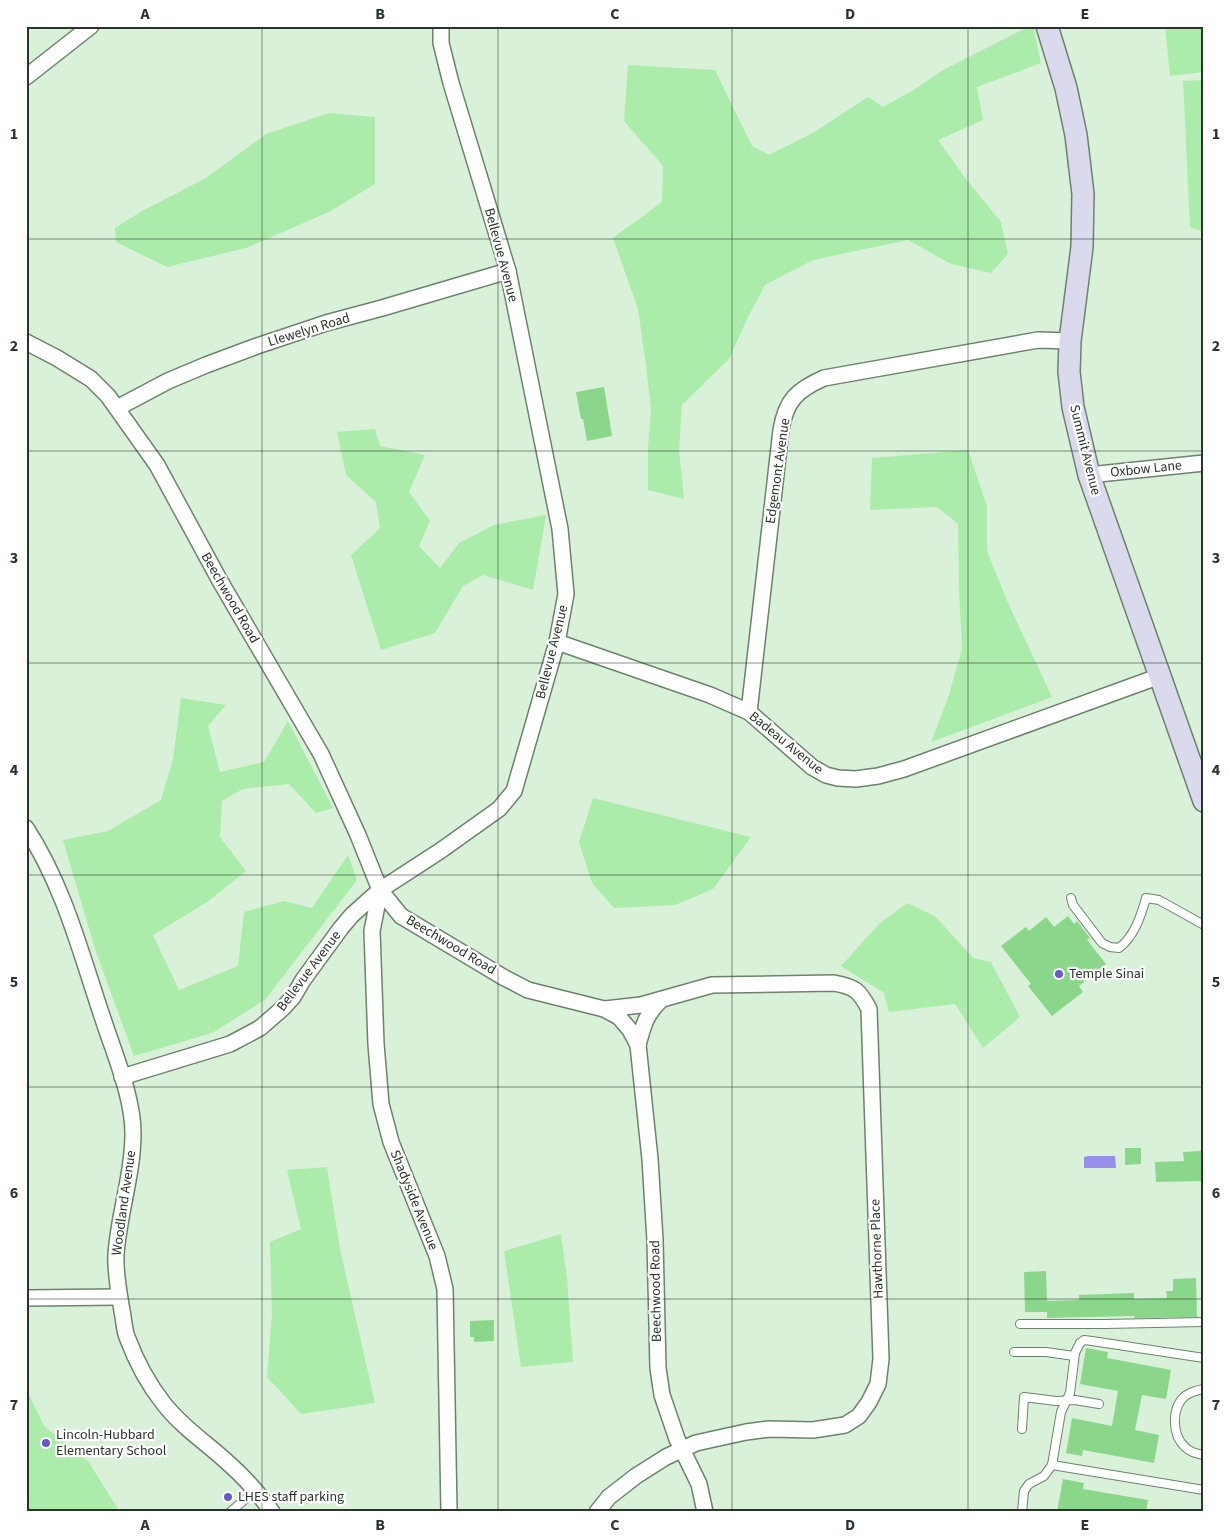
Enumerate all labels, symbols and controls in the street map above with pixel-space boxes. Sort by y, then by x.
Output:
text: A [139,3,150,25]
text: B [375,3,385,25]
text: C [610,3,620,25]
text: D [845,3,855,25]
text: E [1081,3,1089,25]
text: 1 [10,123,18,145]
text: 1 [1212,123,1220,145]
street label: Bellevue Avenue [479,206,523,304]
street label: Llewelyn Road [265,308,353,352]
text: 2 [10,335,18,357]
text: 2 [1212,335,1220,357]
street label: Summit Avenue [1064,403,1106,497]
street label: Edgemont Avenue [761,417,795,525]
street label: Oxbow Lane [1109,455,1183,483]
text: 3 [10,547,18,569]
text: 3 [1212,547,1220,569]
street label: Beechwood Road [196,549,264,647]
street label: Bellevue Avenue [531,603,573,701]
street label: Badeau Avenue [745,707,827,779]
text: 4 [10,759,19,781]
text: 4 [1212,759,1221,781]
street label: Beechwood Road [402,910,500,980]
street label: Bellevue Avenue [272,926,346,1016]
place label: Temple Sinai [1069,964,1144,984]
marker: Temple Sinai [1053,968,1065,980]
text: 5 [10,971,18,993]
text: 5 [1212,971,1220,993]
street label: Shadyside Avenue [385,1147,443,1253]
street label: Woodland Avenue [107,1149,141,1257]
text: 6 [10,1182,18,1204]
text: 6 [1212,1182,1220,1204]
street label: Hawthorne Place [865,1199,889,1299]
street label: Beechwood Road [645,1240,667,1342]
text: 7 [10,1394,18,1416]
text: 7 [1212,1394,1220,1416]
place label: Lincoln-Hubbard Elementary School [56,1425,167,1461]
marker: Lincoln-Hubbard Elementary School [40,1437,52,1449]
place label: LHES staff parking [238,1487,344,1507]
marker: LHES staff parking [222,1491,234,1503]
text: A [139,1514,150,1536]
text: B [375,1514,385,1536]
text: C [610,1514,620,1536]
text: D [845,1514,855,1536]
text: E [1081,1514,1089,1536]

